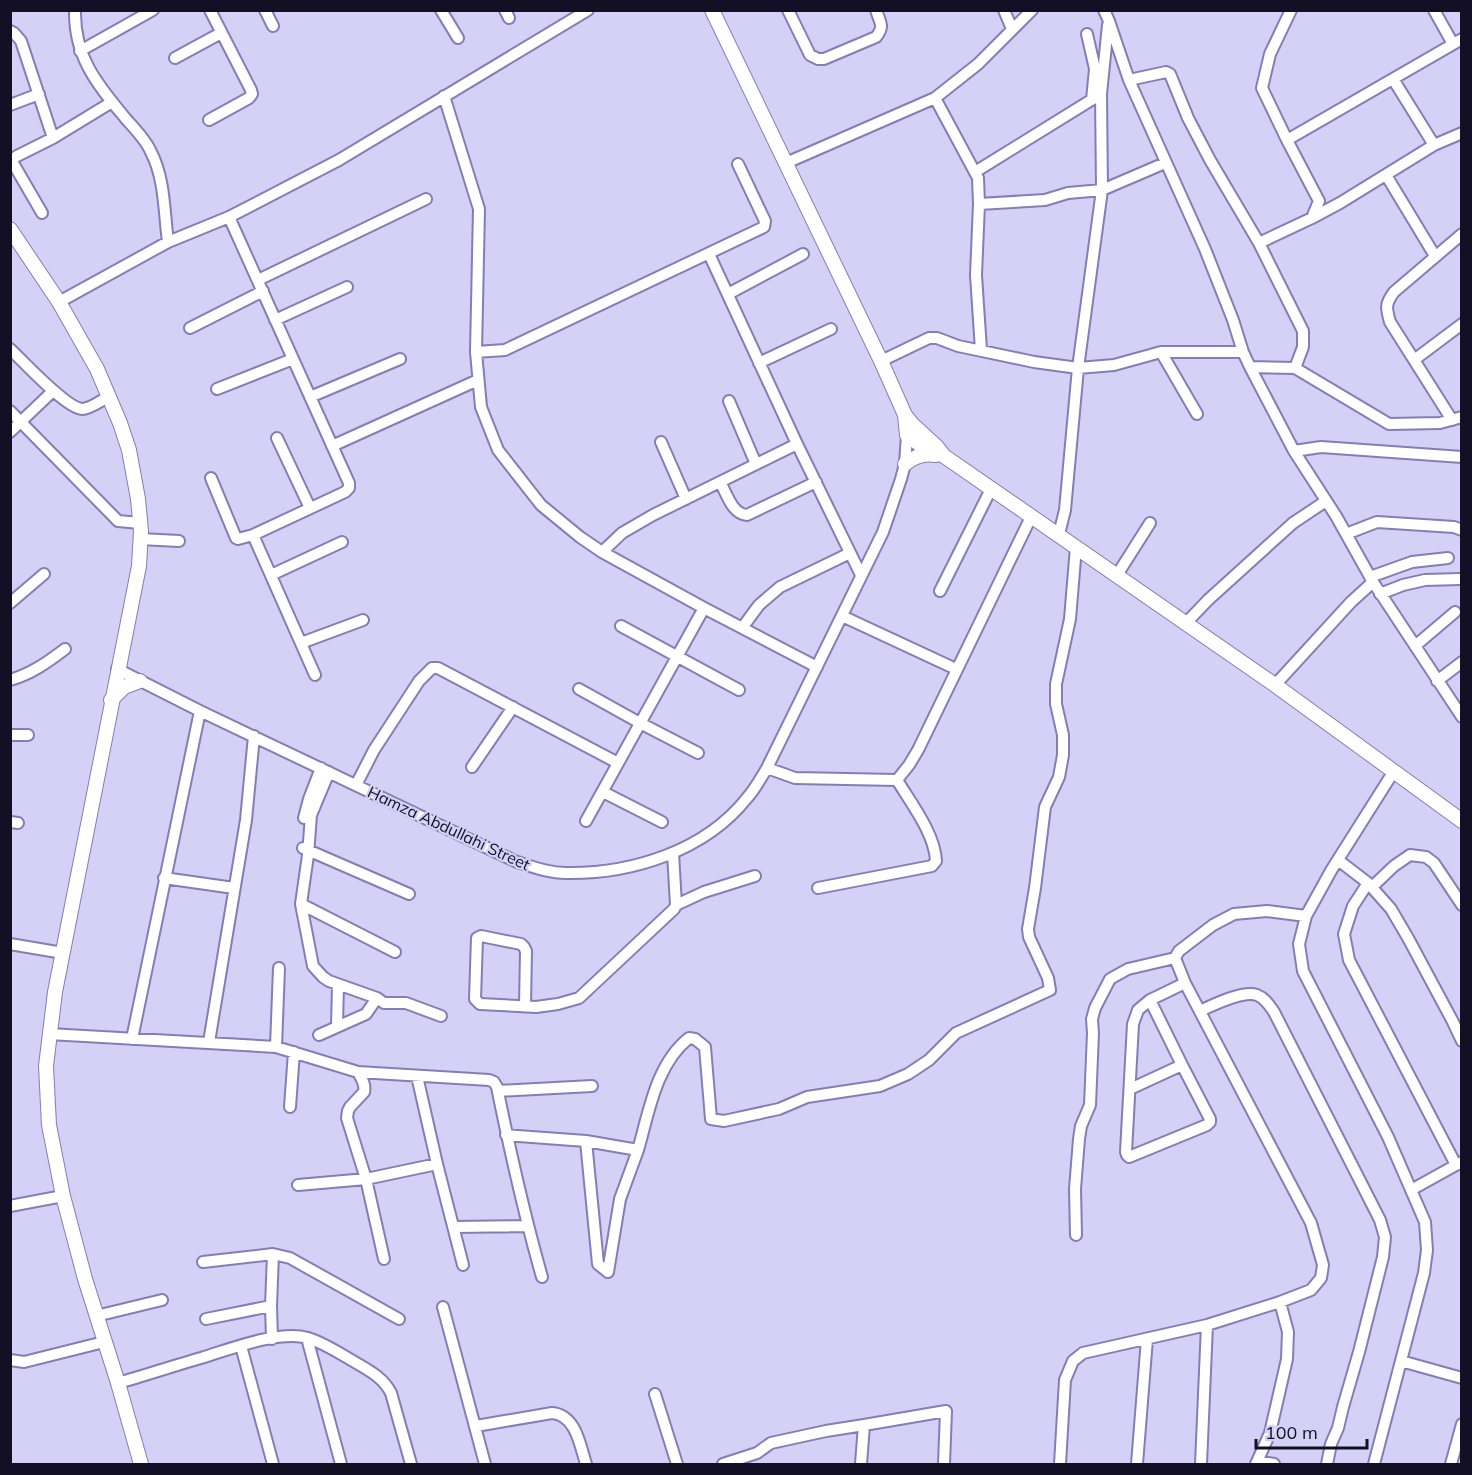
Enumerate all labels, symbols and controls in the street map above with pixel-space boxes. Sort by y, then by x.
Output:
street label: Hamza Abdullahi Street [365,782,534,875]
scale bar [1256,1412,1367,1450]
text: 100 m [1265,1421,1318,1444]

